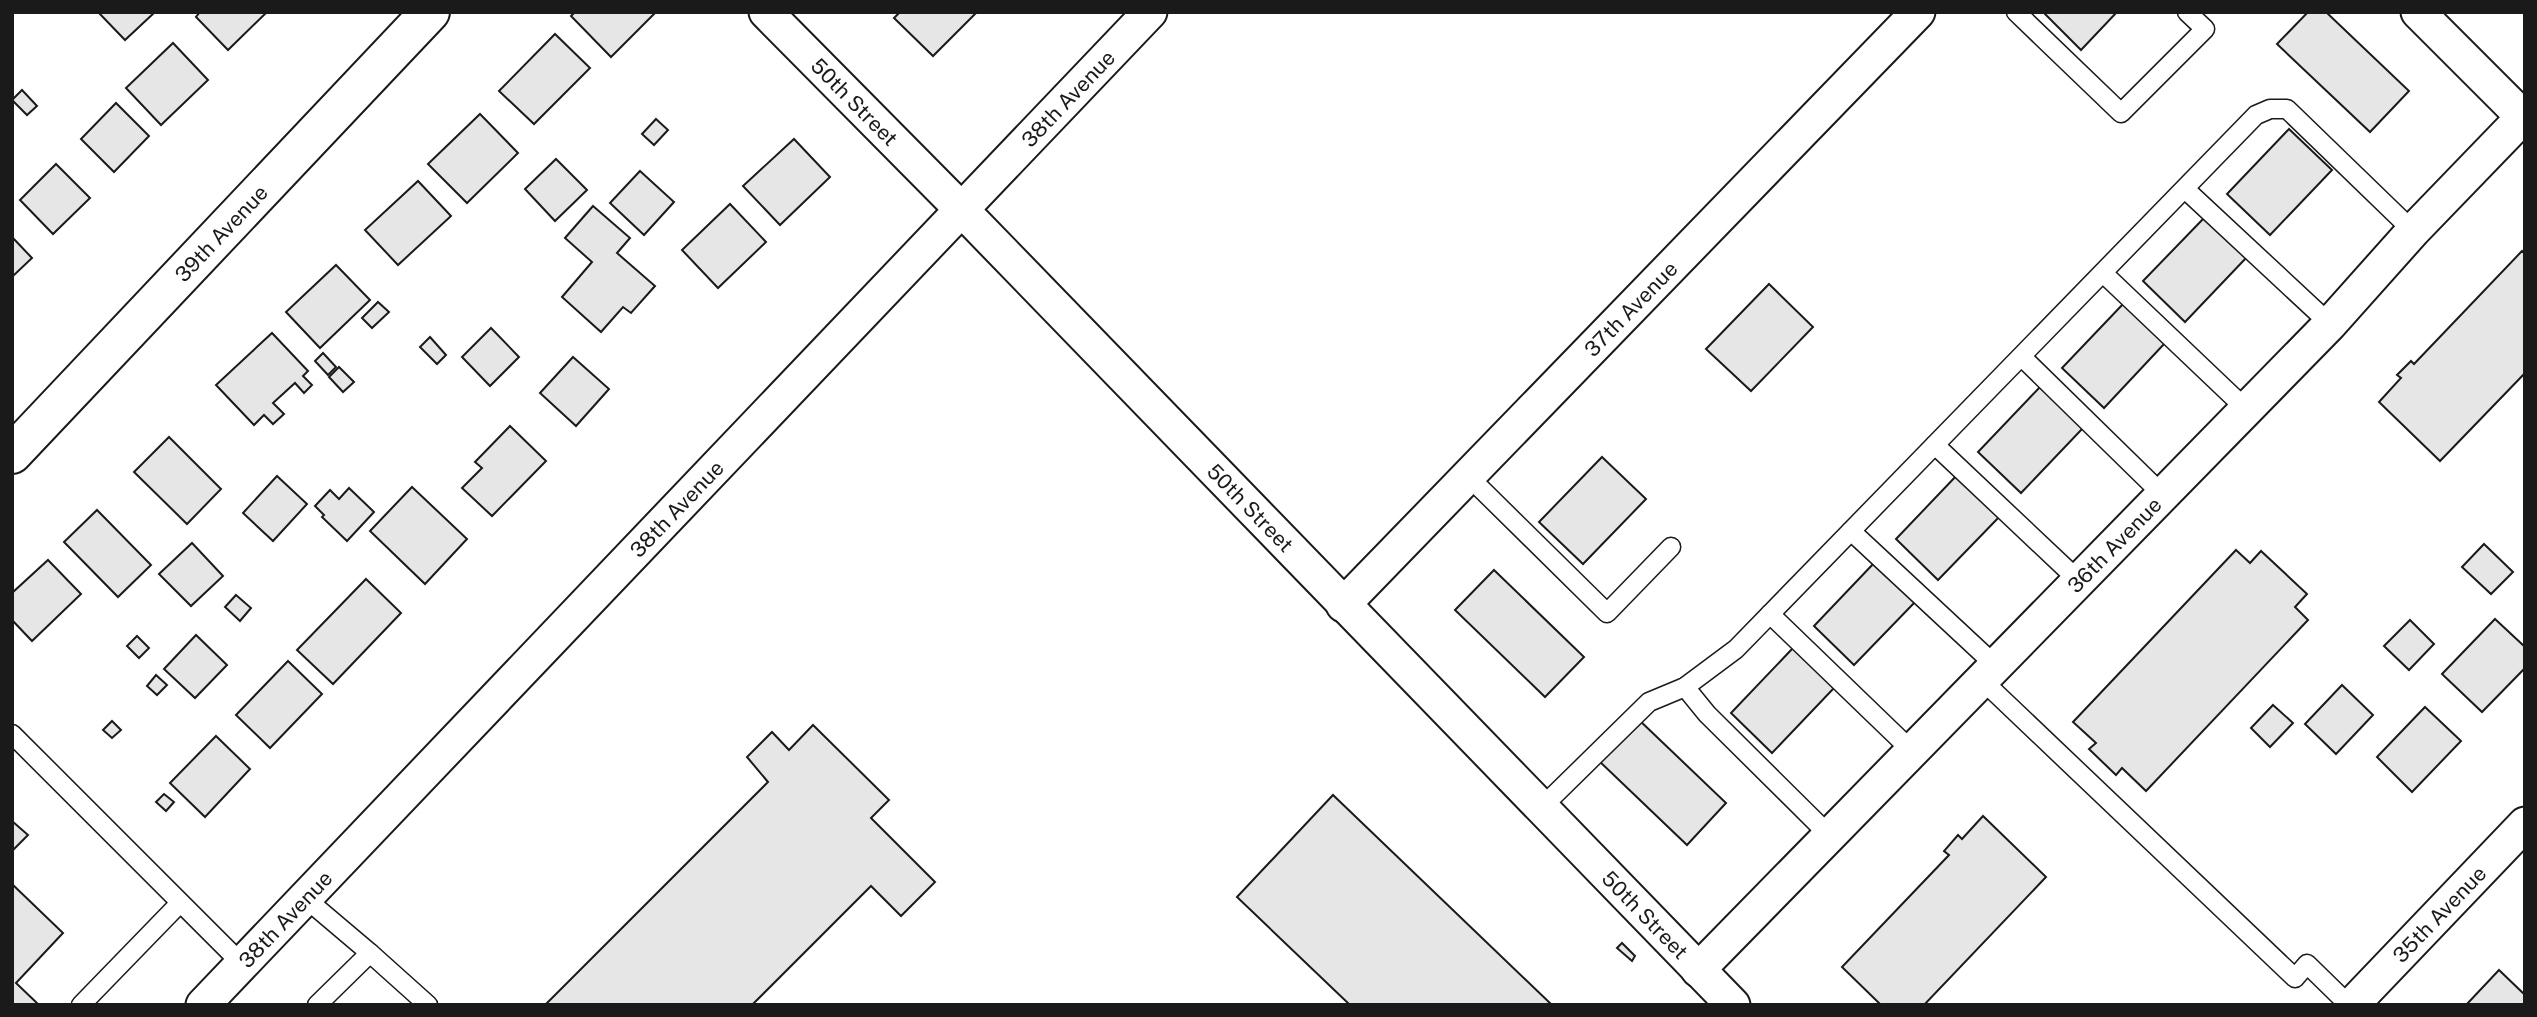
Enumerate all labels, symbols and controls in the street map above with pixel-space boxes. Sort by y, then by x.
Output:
street label: 38th Avenue [1016,45,1120,152]
street label: 50th Street [806,53,903,151]
street label: 39th Avenue [169,180,272,287]
street label: 37th Avenue [1579,256,1682,361]
street label: 38th Avenue [625,455,728,562]
street label: 50th Street [1202,458,1299,557]
street label: 36th Avenue [2062,492,2166,598]
street label: 35th Avenue [2387,860,2491,967]
street label: 38th Avenue [233,865,337,972]
street label: 50th Street [1597,865,1694,964]

